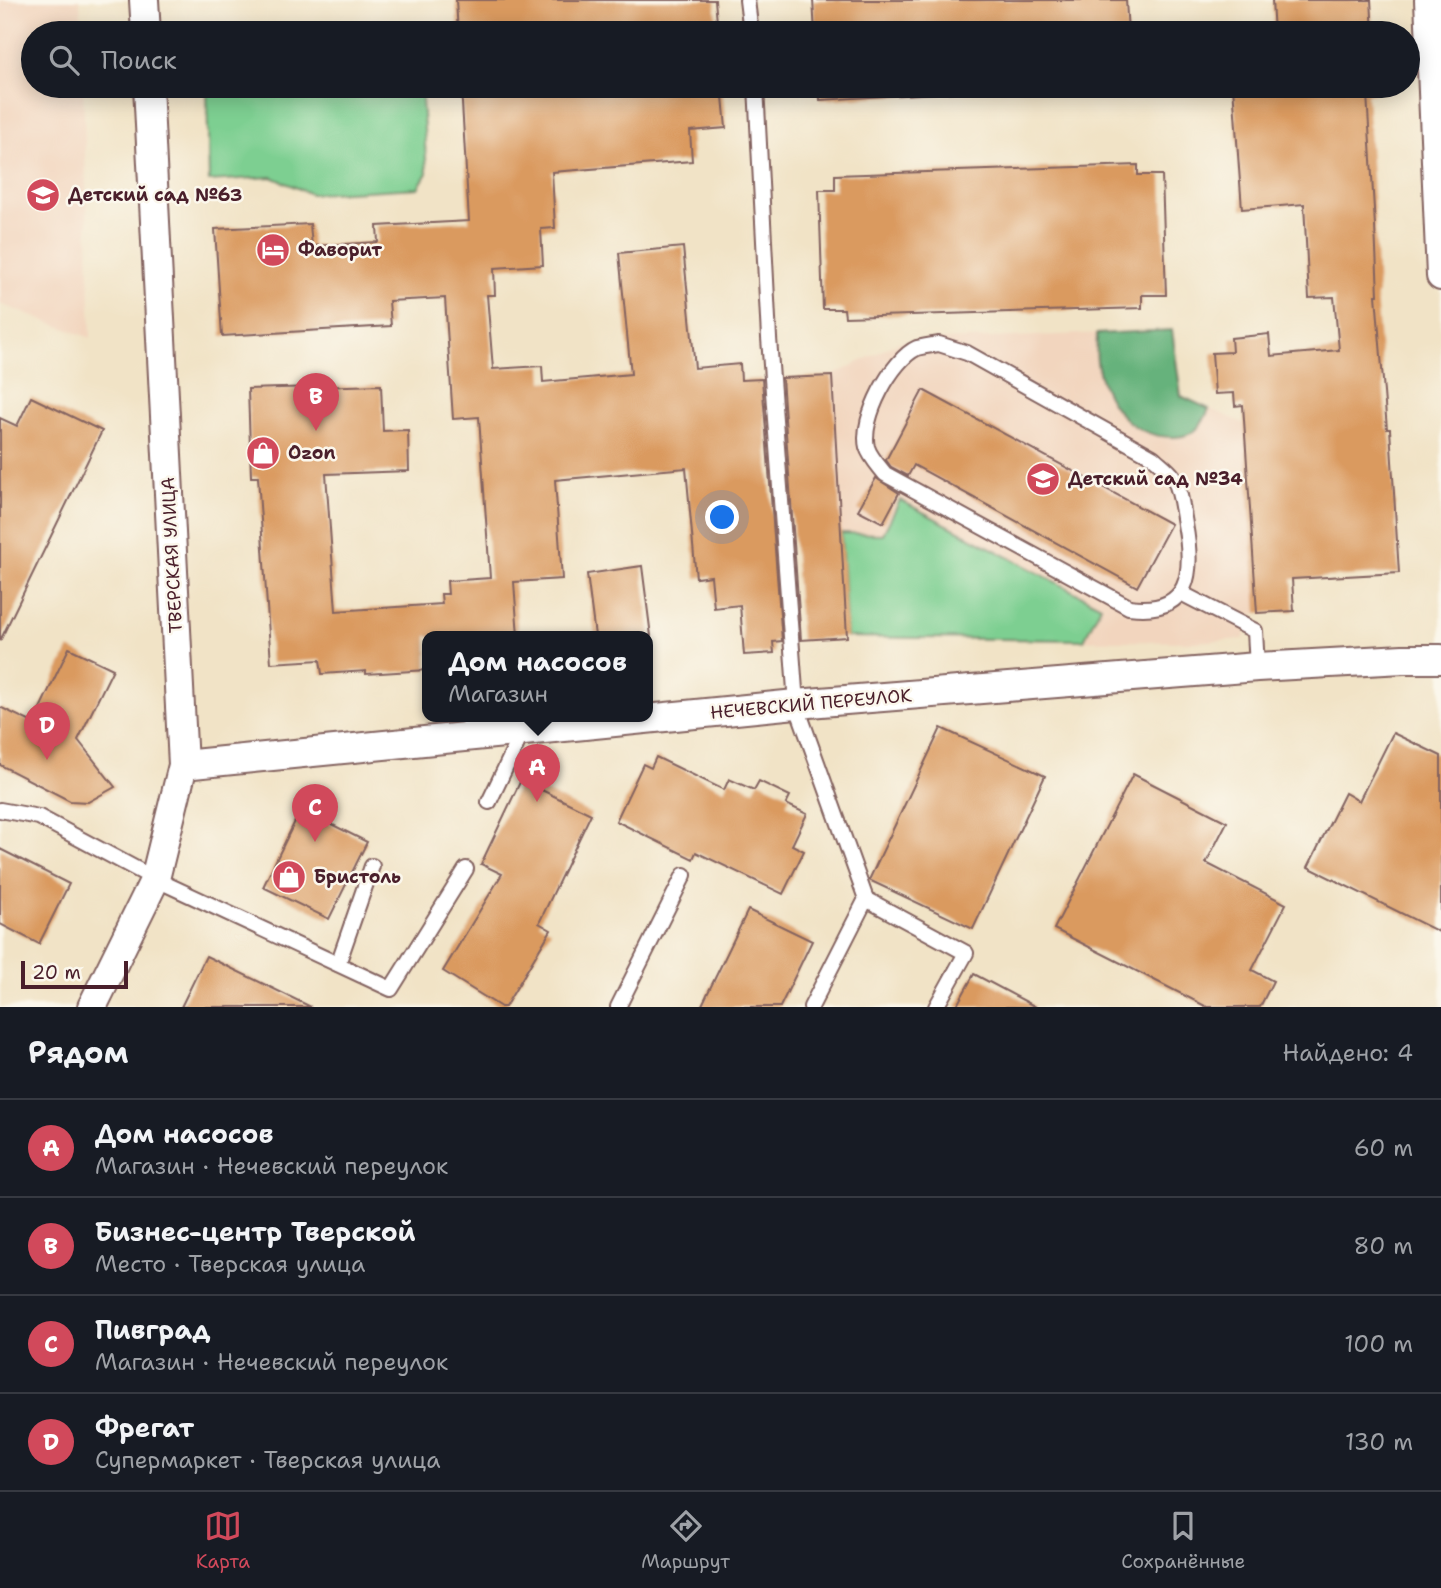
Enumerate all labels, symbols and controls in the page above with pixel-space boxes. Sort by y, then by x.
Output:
search box [21,21,1420,98]
icon: search [45,41,83,79]
text: Поиск [101,42,177,77]
school or university icon: Детский сад №63 [24,176,62,214]
place label: Детский сад №63 [68,183,242,207]
hotel icon: Фаворит [254,231,292,269]
place label: Фаворит [298,238,382,262]
pin: B [293,373,339,431]
shop icon: Ozon [244,434,282,472]
place label: Ozon [288,441,335,465]
school or university icon: Детский сад №34 [1024,460,1062,498]
place label: Детский сад №34 [1068,467,1243,491]
street label: ТВЕРСКАЯ УЛИЦА [156,476,188,634]
your location [705,500,739,534]
popup [422,631,653,722]
text: Дом насосов [448,644,627,679]
text: Магазин [448,679,548,709]
street label: НЕЧЕВСКИЙ ПЕРЕУЛОК [709,683,913,725]
pin: D [24,702,70,760]
pin: A [514,744,560,802]
pin: C [292,784,338,842]
shop icon: Бристоль [270,858,308,896]
place label: Бристоль [314,865,401,889]
scale bar [21,958,128,990]
text: 20 m [32,960,81,985]
text: Рядом [28,1032,128,1073]
text: Найдено: 4 [1283,1038,1413,1068]
text: Дом насосов [95,1116,273,1151]
text: A [42,1133,60,1163]
text: 60 m [1354,1133,1413,1163]
text: Магазин · Нечевский переулок [95,1151,448,1181]
text: Бизнес-центр Тверской [95,1214,415,1249]
text: B [44,1231,58,1261]
text: 80 m [1354,1231,1413,1261]
text: Место · Тверская улица [95,1249,365,1279]
text: Пивград [95,1312,210,1347]
text: C [44,1329,58,1359]
text: 100 m [1344,1329,1413,1359]
text: Магазин · Нечевский переулок [95,1347,448,1377]
text: Фрегат [95,1410,194,1445]
text: D [43,1427,59,1457]
text: 130 m [1345,1427,1413,1457]
text: Супермаркет · Тверская улица [95,1445,441,1475]
tab: Карта [196,1507,250,1574]
tab: Маршрут [641,1507,730,1574]
tab: Сохранённые [1121,1507,1245,1574]

